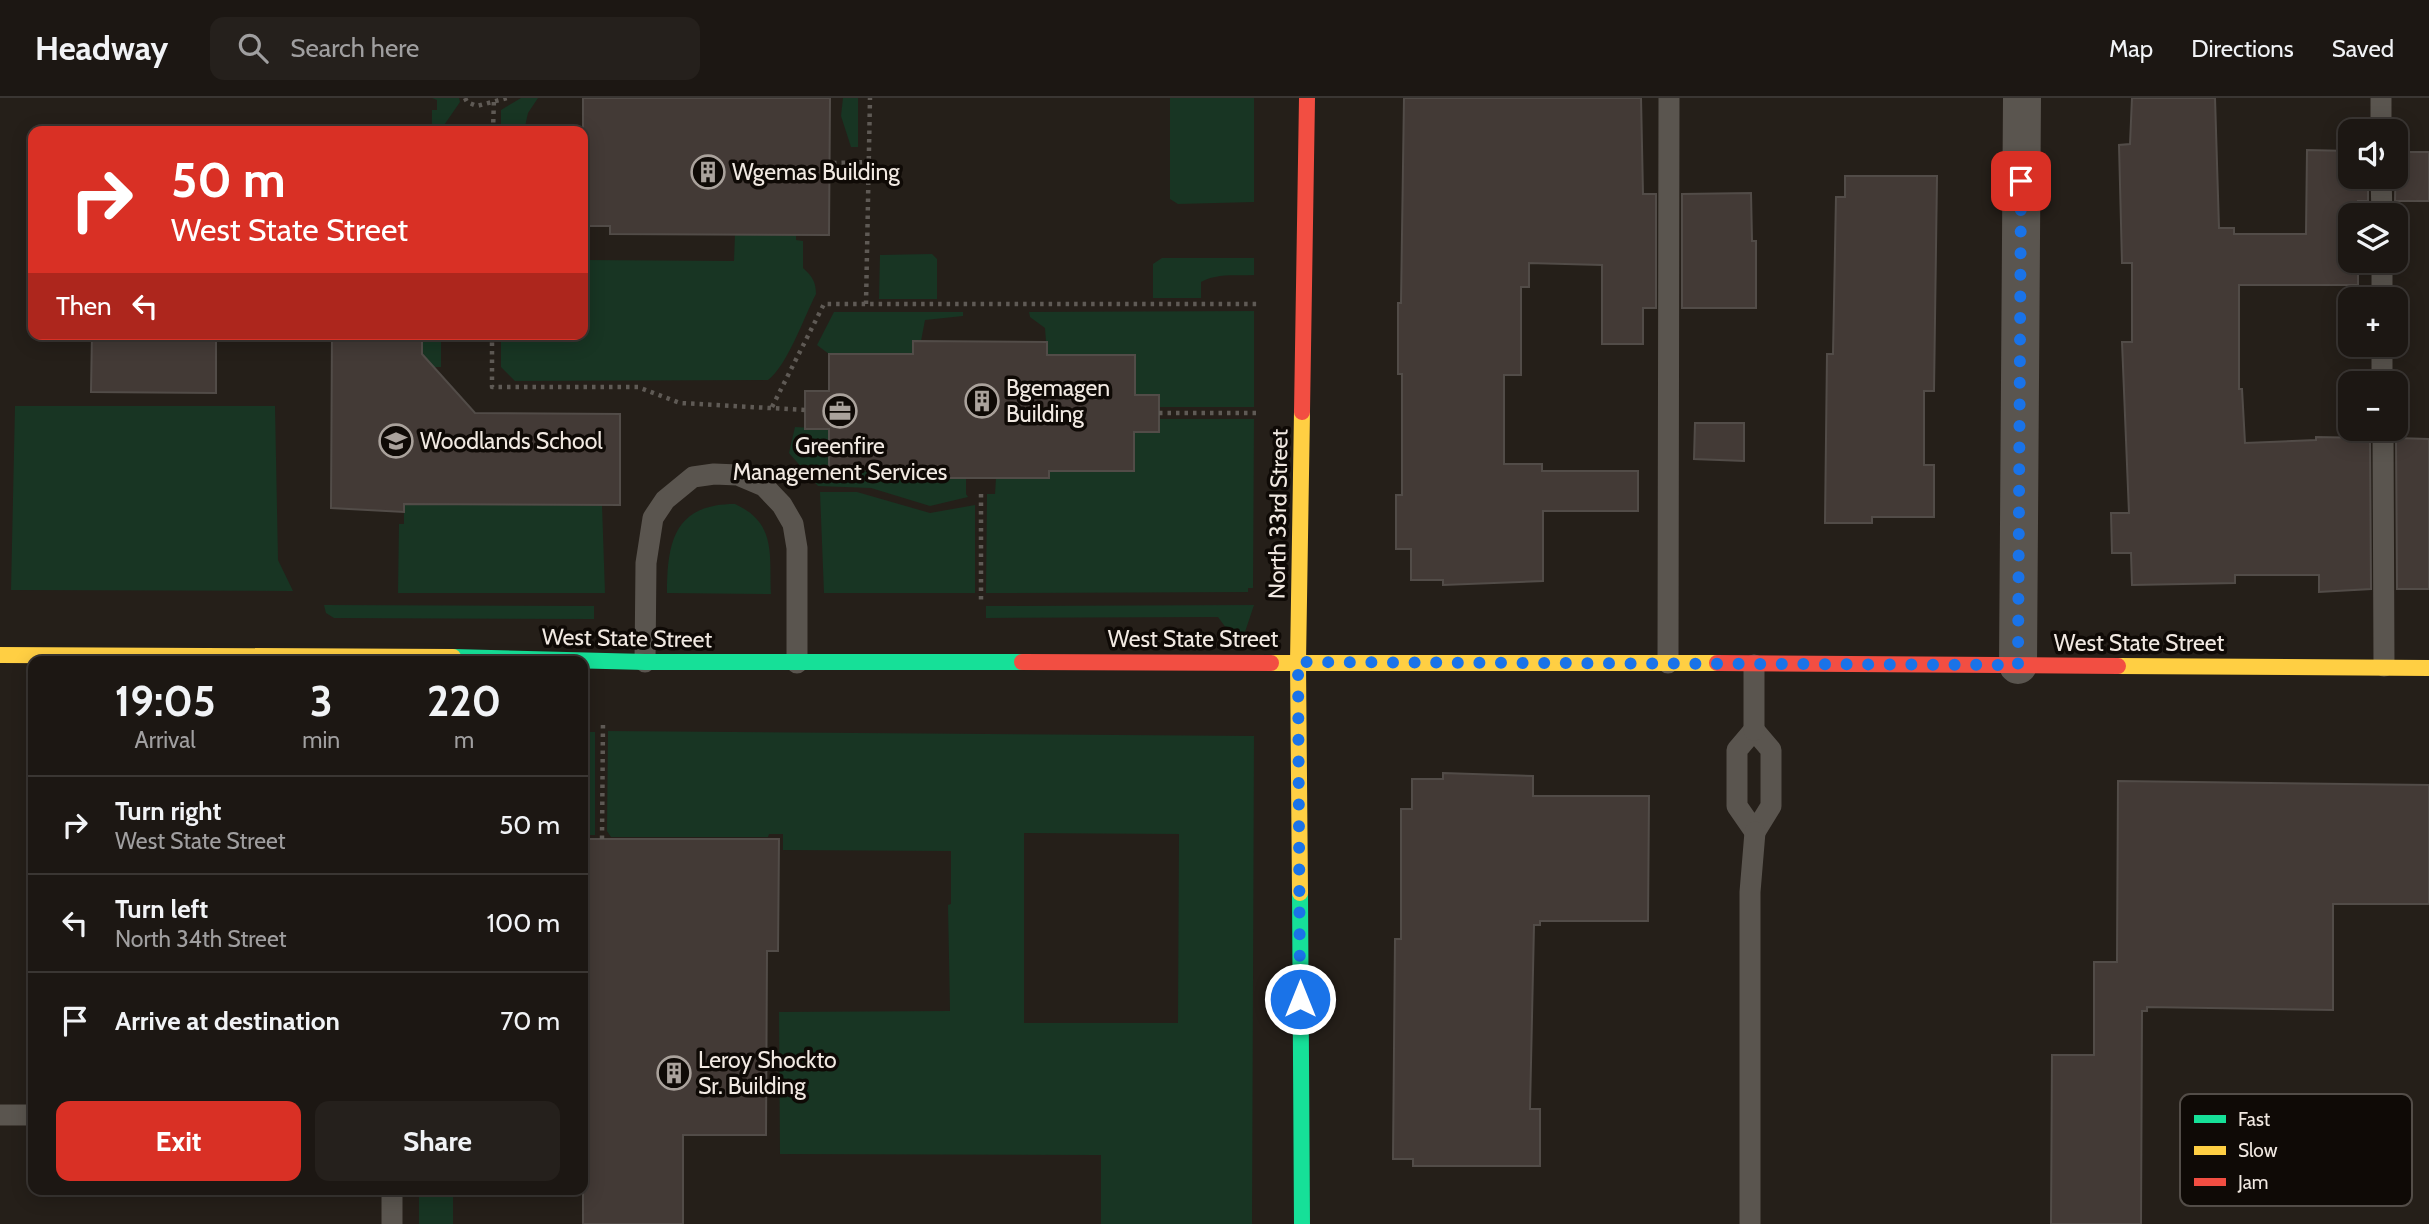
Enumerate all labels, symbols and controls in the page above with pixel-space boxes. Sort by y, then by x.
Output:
search box [210,17,700,80]
text: Headway [35,28,168,68]
icon: search [234,29,272,67]
text: Search here [290,32,419,64]
text: Map [2109,34,2153,63]
text: Directions [2191,34,2294,63]
text: Saved [2332,34,2394,63]
map controls [2338,119,2408,441]
button: sound [2338,119,2408,189]
text: 50 m [171,150,286,209]
pin [1991,151,2051,211]
building icon: Wgemas Building [689,153,727,191]
icon: right [56,154,147,245]
place label: Wgemas Building [732,158,900,186]
icon: arrive [2002,162,2040,200]
button: layers [2338,203,2408,273]
text: West State Street [171,210,408,249]
icon: left [126,287,164,325]
button: + [2338,287,2408,357]
text: Then [56,290,112,322]
button: − [2338,371,2408,441]
place label: Bgemagen Building [1006,374,1110,428]
building icon: Bgemagen Building [963,382,1001,420]
office icon: Greenfire Management Services [821,392,859,430]
school or university icon: Woodlands School [377,422,415,460]
place label: Woodlands School [420,427,603,455]
street label: North 33rd Street [1263,428,1293,599]
place label: Greenfire Management Services [733,432,947,486]
street label: West State Street [542,623,713,653]
street label: West State Street [1108,625,1278,653]
street label: West State Street [2054,629,2224,657]
text: 19:05 [115,675,215,727]
text: 3 [310,675,333,727]
text: 220 [427,675,501,727]
text: Arrival [135,726,196,754]
text: min [302,726,340,754]
text: m [454,726,474,754]
text: Turn right [115,795,221,827]
icon: right [56,806,94,844]
text: 50 m [499,809,560,841]
text: West State Street [115,827,285,855]
text: Turn left [115,893,208,925]
icon: left [56,904,94,942]
text: 100 m [487,907,560,939]
text: North 34th Street [115,925,286,953]
position arrow [1263,962,1337,1036]
icon: arrive [56,1002,94,1040]
text: Arrive at destination [115,1005,340,1037]
text: 70 m [500,1005,560,1037]
place label: Leroy Shockto Sr. Building [698,1046,837,1100]
building icon: Leroy Shockto Sr. Building [655,1054,693,1092]
legend [2180,1094,2412,1206]
button: Exit [56,1101,301,1181]
button: Share [315,1101,560,1181]
text: Fast [2238,1108,2271,1131]
text: Slow [2238,1139,2278,1162]
text: Jam [2237,1171,2268,1194]

